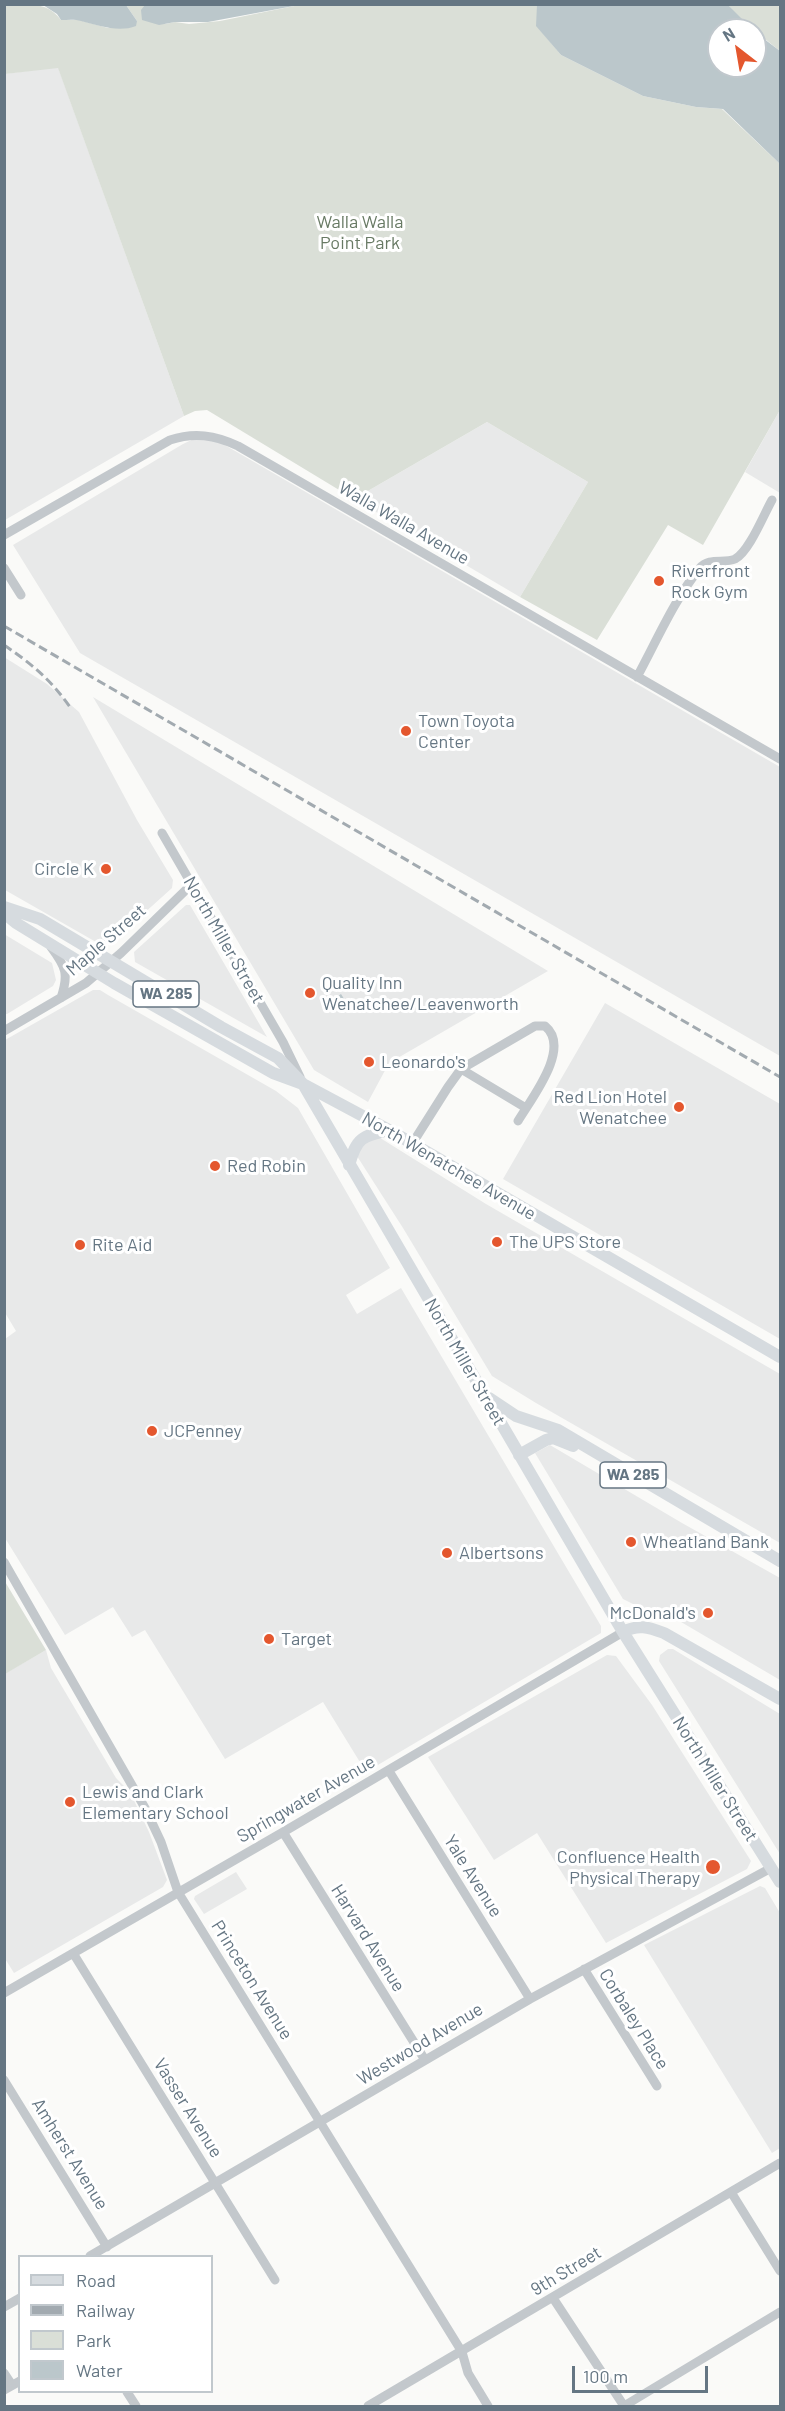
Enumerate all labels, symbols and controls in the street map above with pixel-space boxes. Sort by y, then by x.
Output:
north arrow [707,18,767,78]
text: N [719,23,738,45]
park label: Walla Walla Point Park [317,211,403,254]
street label: Walla Walla Avenue [335,477,473,569]
place label: Riverfront Rock Gym [671,560,750,602]
marker: Riverfront Rock Gym [652,574,666,588]
place label: Town Toyota Center [418,710,515,752]
marker: Town Toyota Center [399,724,413,738]
place label: Circle K [34,858,94,880]
marker: Circle K [99,862,113,876]
street label: North Miller Street [179,873,269,1007]
street label: Maple Street [62,900,150,980]
place label: Quality Inn Wenatchee/Leavenworth [322,972,519,1014]
road number: WA 285 [133,981,199,1007]
marker: Quality Inn Wenatchee/Leavenworth [303,986,317,1000]
place label: Leonardo's [381,1051,466,1073]
marker: Leonardo's [362,1055,376,1069]
place label: Red Lion Hotel Wenatchee [554,1086,667,1128]
marker: Red Lion Hotel Wenatchee [672,1100,686,1114]
street label: North Wenatchee Avenue [358,1107,540,1225]
place label: Red Robin [227,1155,306,1177]
marker: Red Robin [208,1159,222,1173]
place label: The UPS Store [509,1231,621,1253]
place label: Rite Aid [92,1234,152,1256]
marker: The UPS Store [490,1235,504,1249]
marker: Rite Aid [73,1238,87,1252]
street label: North Miller Street [420,1295,510,1429]
place label: JCPenney [164,1420,242,1442]
marker: JCPenney [145,1424,159,1438]
road number: WA 285 [600,1462,666,1488]
place label: Wheatland Bank [643,1531,769,1553]
marker: Wheatland Bank [624,1535,638,1549]
place label: Albertsons [459,1542,544,1564]
marker: Albertsons [440,1546,454,1560]
place label: McDonald's [609,1602,696,1624]
marker: McDonald's [701,1606,715,1620]
place label: Target [281,1628,332,1650]
marker: Target [262,1632,276,1646]
street label: North Miller Street [668,1713,762,1845]
street label: Springwater Avenue [233,1751,379,1847]
place label: Lewis and Clark Elementary School [82,1781,229,1824]
marker: Lewis and Clark Elementary School [63,1795,77,1809]
street label: Yale Avenue [439,1831,507,1921]
place label: Confluence Health Physical Therapy [557,1846,700,1888]
marker: Confluence Health Physical Therapy [704,1858,722,1876]
street label: Harvard Avenue [326,1880,410,1996]
street label: Princeton Avenue [207,1916,297,2044]
street label: Corbaley Place [594,1965,674,2073]
street label: Westwood Avenue [353,1998,487,2090]
street label: Vasser Avenue [149,2054,227,2162]
street label: Amherst Avenue [27,2094,113,2214]
street label: 9th Street [527,2242,605,2300]
legend [18,2255,213,2393]
text: Road [76,2269,116,2291]
text: Railway [76,2299,135,2321]
text: Park [76,2329,111,2351]
scale bar [575,2354,712,2392]
text: Water [76,2359,123,2381]
text: 100 m [583,2365,628,2387]

